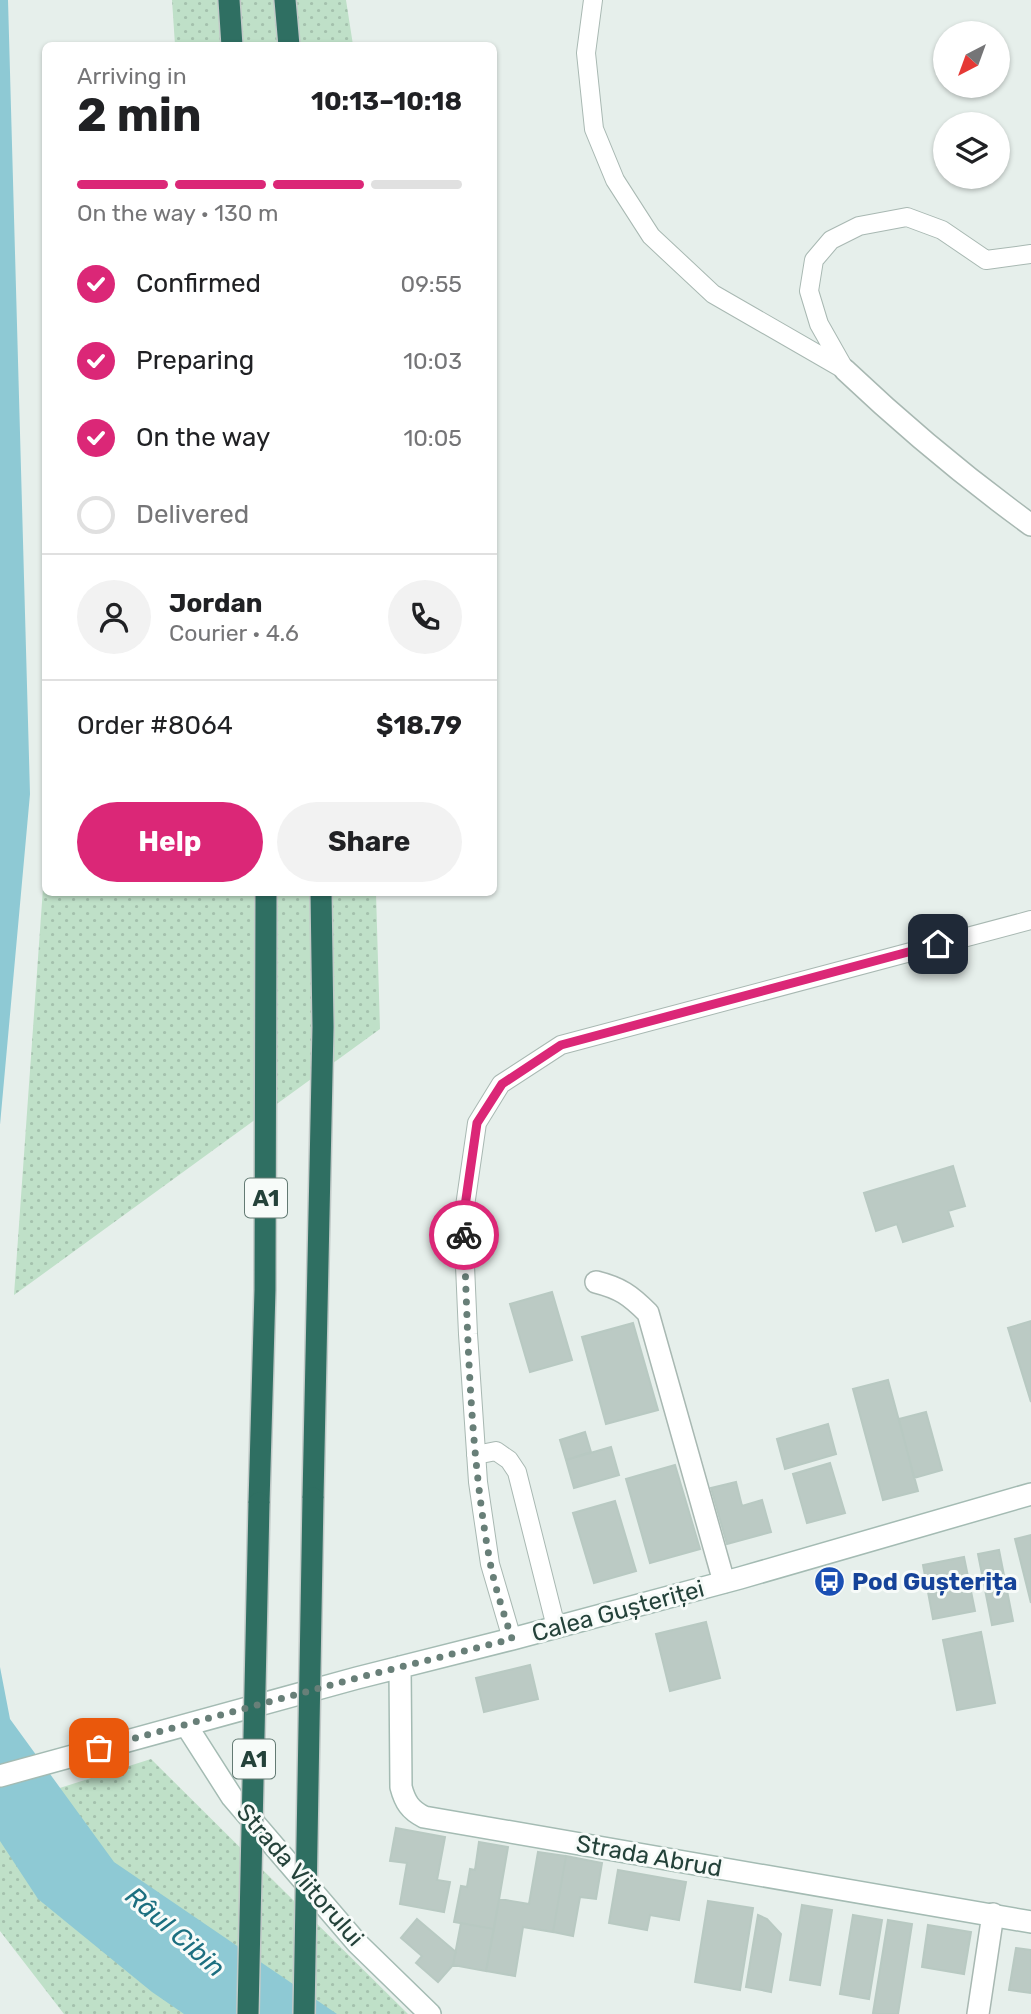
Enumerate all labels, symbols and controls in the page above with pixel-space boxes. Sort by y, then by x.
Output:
north arrow [933,21,1010,98]
map controls [933,21,1010,189]
text: Arriving in [77,62,187,90]
text: 10:13–10:18 [311,86,462,117]
text: 2 min [77,88,202,143]
button: layers [933,112,1010,189]
text: On the way · 130 m [77,199,278,227]
icon: check [77,265,115,303]
text: Confirmed [136,268,261,299]
text: 09:55 [401,270,462,298]
icon: check [77,342,115,380]
text: Preparing [136,345,254,376]
text: 10:03 [403,347,462,375]
icon: check [77,419,115,457]
text: On the way [136,422,270,453]
text: 10:05 [403,424,462,452]
text: Delivered [136,499,249,530]
button: person [77,580,151,654]
button: phone [388,580,462,654]
text: Jordan [169,588,262,619]
text: Courier · 4.6 [169,619,299,647]
text: Order #8064 [77,710,233,741]
text: $18.79 [376,710,462,741]
button: Help [77,802,263,882]
button: Share [277,802,462,882]
pin [908,914,968,974]
icon: home [919,925,957,963]
road number: A1 [245,1178,287,1218]
courier [429,1200,499,1270]
icon: bike [445,1216,483,1254]
bus stop icon: Pod Gușterița [812,1565,846,1599]
place label: Pod Gușterița [852,1568,1017,1596]
street label: Calea Gușteriței [529,1575,707,1647]
pin [69,1718,129,1778]
icon: bag [80,1729,118,1767]
road number: A1 [233,1740,275,1778]
street label: Strada Viitorului [231,1798,369,1952]
street label: Strada Abrud [574,1829,724,1883]
water label: Râul Cibin [119,1880,231,1984]

